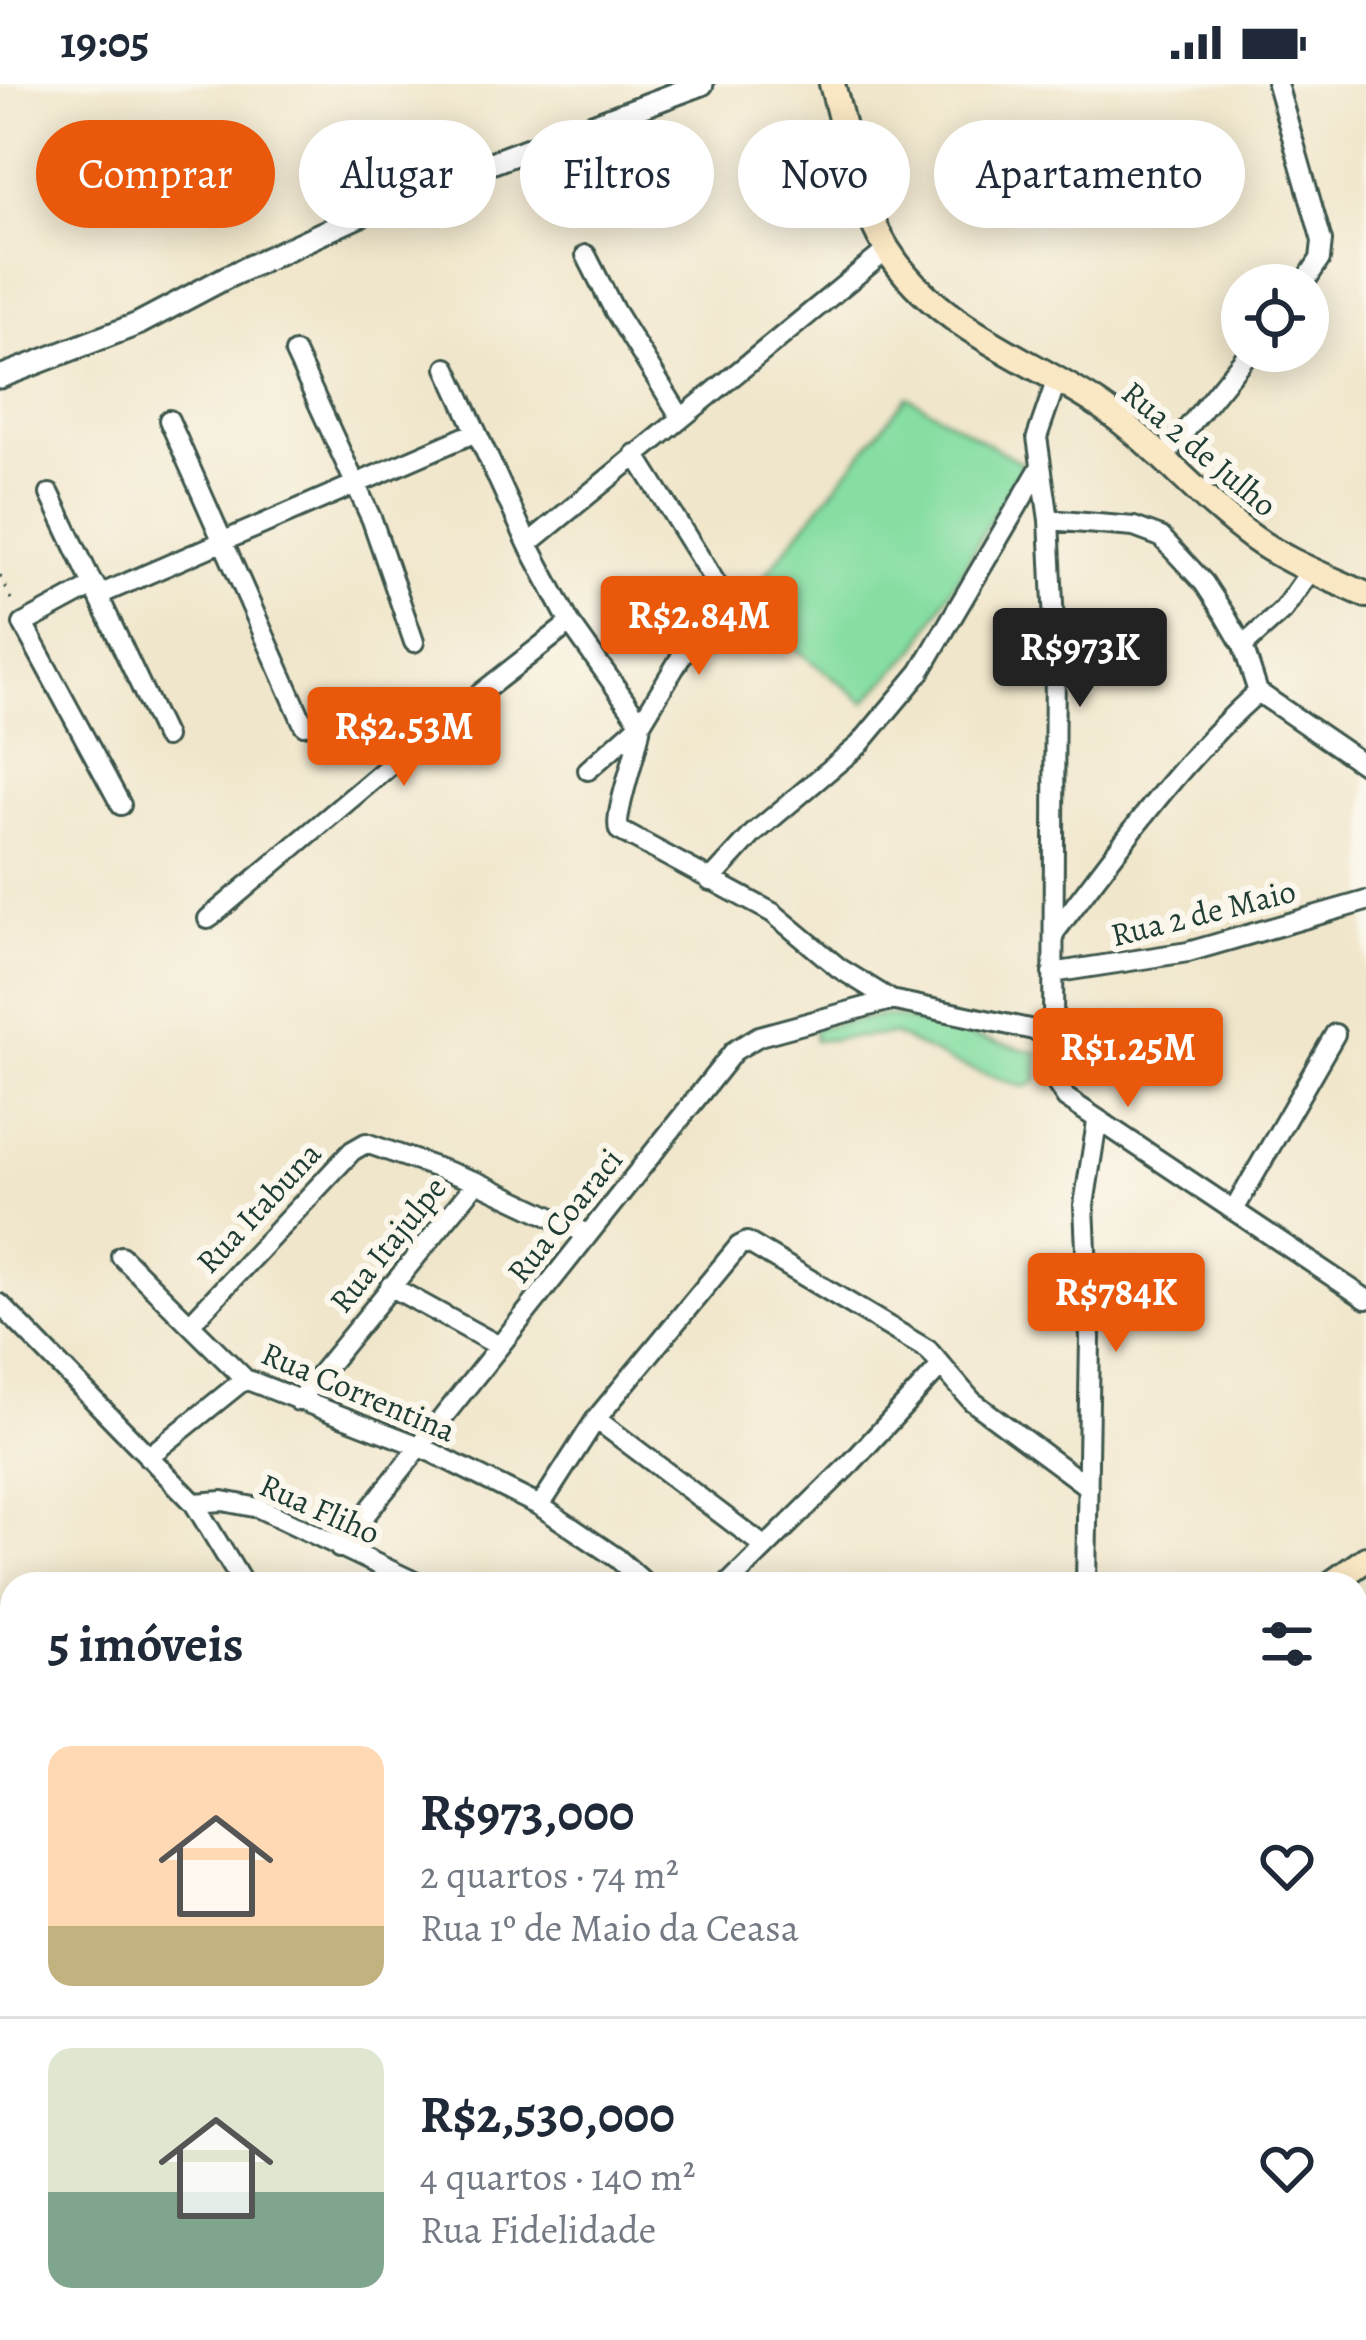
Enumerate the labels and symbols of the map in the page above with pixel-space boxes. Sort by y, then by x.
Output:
street label: Rua 2 de Julho [1112,370,1287,527]
pin: R$2.84M [588,576,810,678]
pin: R$973K [982,608,1178,710]
pin: R$2.53M [293,687,515,789]
street label: Rua 2 de Maio [1106,868,1300,957]
pin: R$1.25M [1017,1008,1239,1110]
street label: Rua Itabuna [186,1131,332,1283]
street label: Rua Coaraci [496,1138,633,1292]
street label: Rua Itajulpe [318,1167,456,1322]
pin: R$784K [1018,1253,1214,1355]
street label: Rua Correntina [255,1330,463,1453]
street label: Rua Fliho [253,1462,387,1555]

